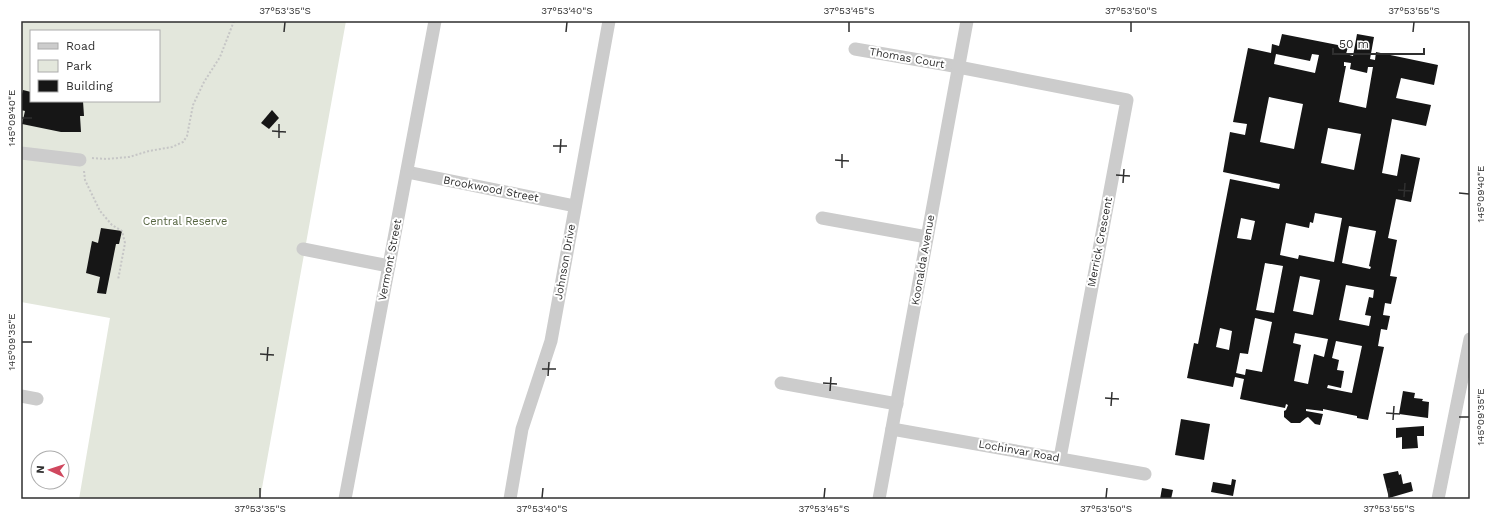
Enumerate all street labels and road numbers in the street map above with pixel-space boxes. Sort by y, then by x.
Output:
street label: Thomas Court [869,45,946,71]
street label: Brookwood Street [442,173,540,205]
street label: Merrick Crescent [1085,196,1115,288]
street label: Koonalda Avenue [909,214,937,306]
street label: Vermont Street [376,218,404,302]
street label: Johnson Drive [552,223,578,301]
street label: Lochinvar Road [977,437,1061,465]

